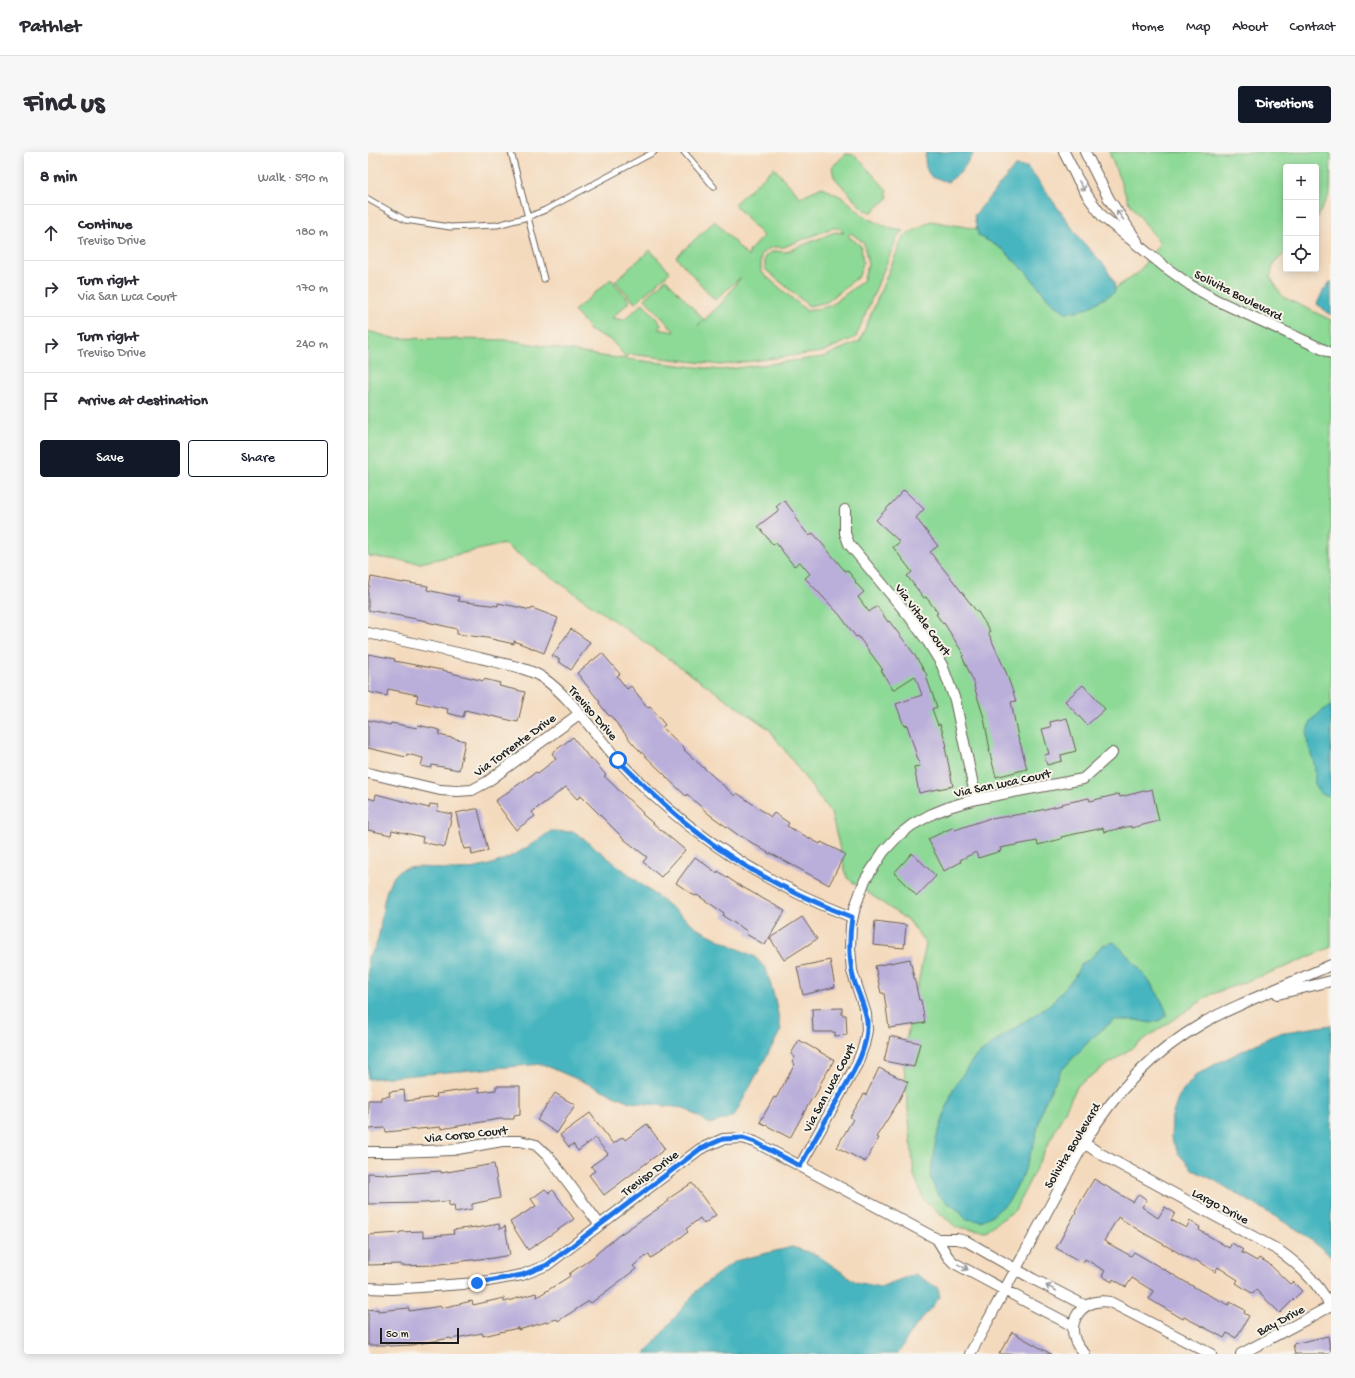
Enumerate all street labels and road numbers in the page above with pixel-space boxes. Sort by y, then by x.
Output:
street label: Solivita Boulevard [1191,268,1286,326]
street label: Via Vitale Court [890,581,954,661]
street label: Treviso Drive [564,682,620,744]
street label: Via Torrente Drive [471,711,560,781]
street label: Via San Luca Court [952,767,1054,802]
street label: Via San Luca Court [800,1040,861,1136]
street label: Solivita Boulevard [1042,1100,1105,1192]
street label: Via Corso Court [423,1124,510,1147]
street label: Treviso Drive [618,1147,682,1201]
street label: Largo Drive [1189,1186,1251,1229]
street label: Bay Drive [1254,1302,1308,1340]

